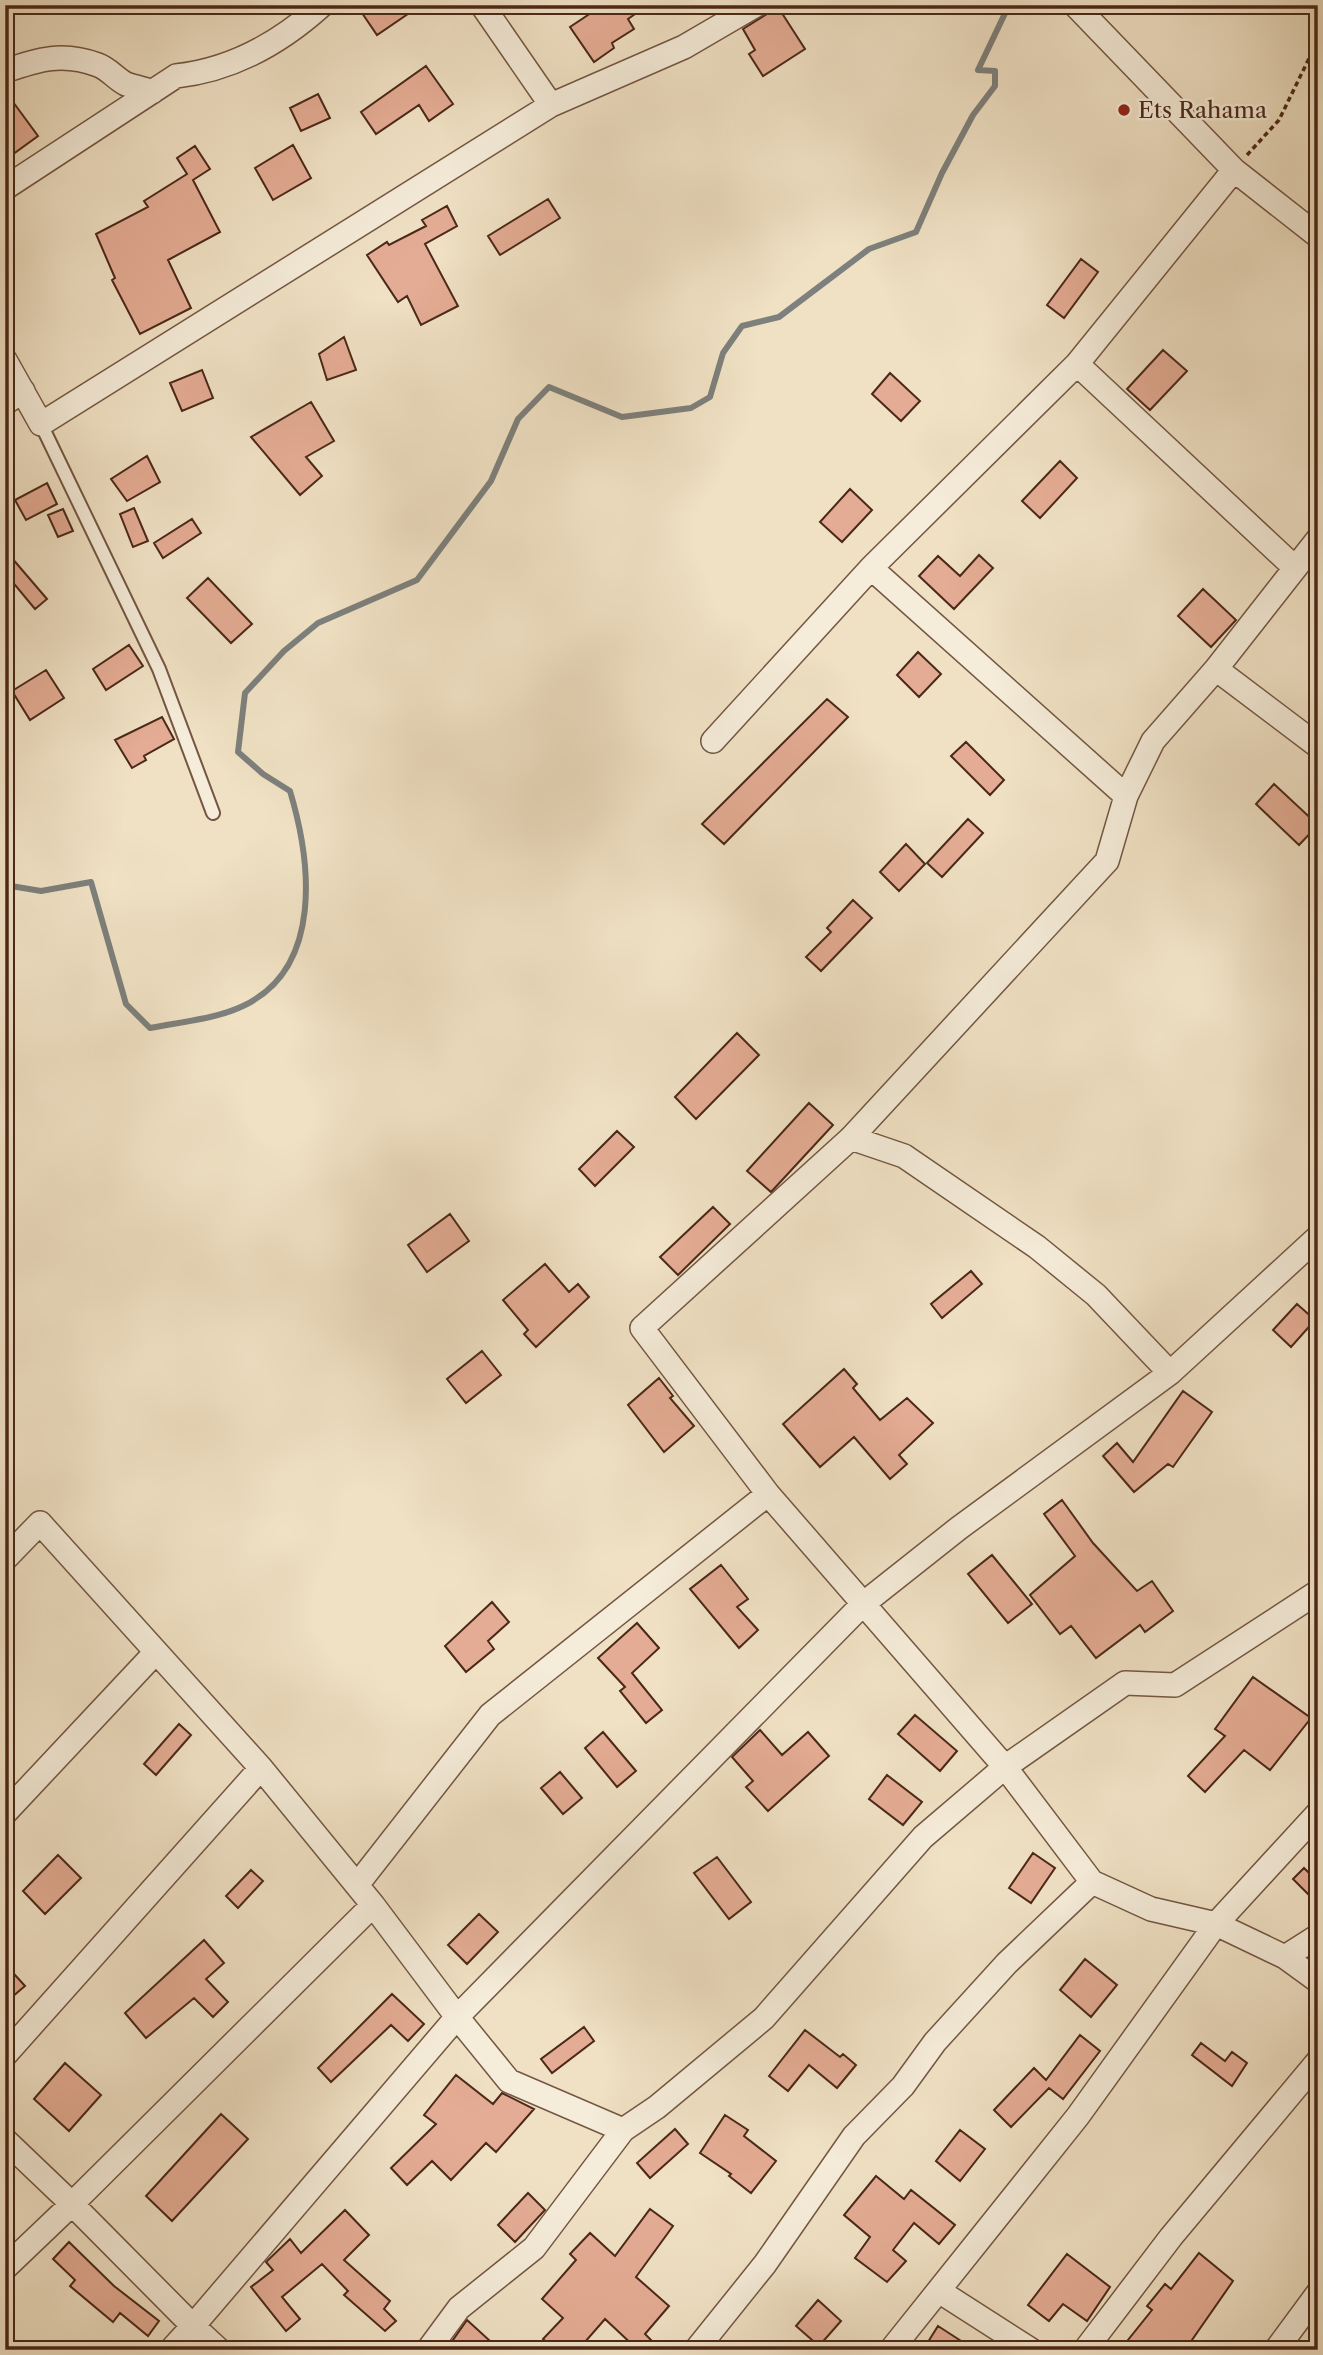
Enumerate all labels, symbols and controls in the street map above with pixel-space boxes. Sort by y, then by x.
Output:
place label: Ets Rahama [1138,96,1268,124]
marker: Ets Rahama [1116,102,1132,118]

